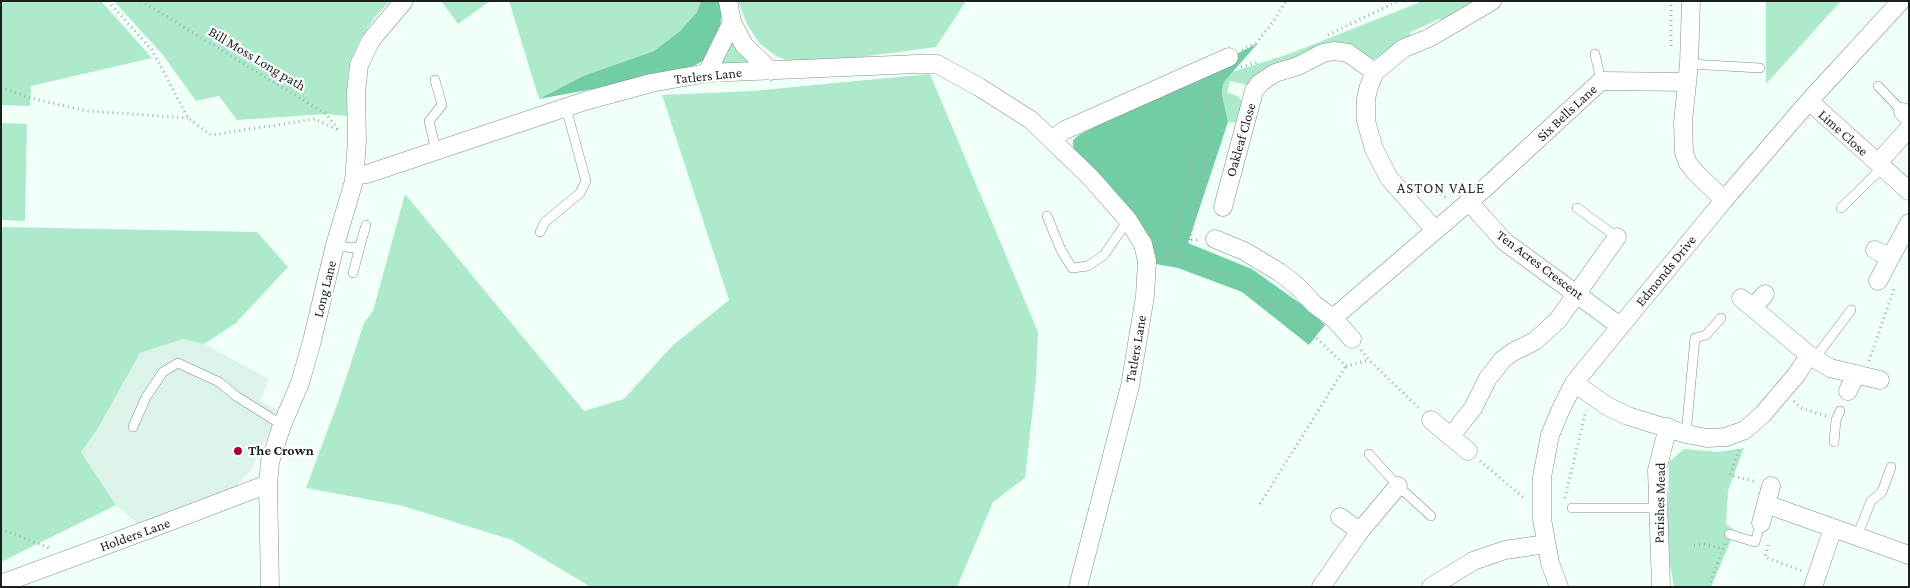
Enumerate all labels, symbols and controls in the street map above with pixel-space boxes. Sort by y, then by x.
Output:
street label: Bill Moss Long path [205,23,309,95]
street label: Tatlers Lane [673,64,743,88]
street label: Six Bells Lane [1534,81,1600,145]
street label: Oakleaf Close [1222,101,1260,179]
street label: Lime Close [1815,106,1871,160]
district label: ASTON VALE [1396,179,1486,197]
street label: Ten Acres Crescent [1493,227,1587,303]
street label: Edmonds Drive [1632,232,1700,310]
street label: Long Lane [310,259,340,319]
street label: Tatlers Lane [1122,314,1150,384]
place label: The Crown [248,443,314,459]
marker: The Crown [232,445,244,457]
street label: Parishes Mead [1651,462,1669,544]
street label: Holders Lane [98,515,172,555]

